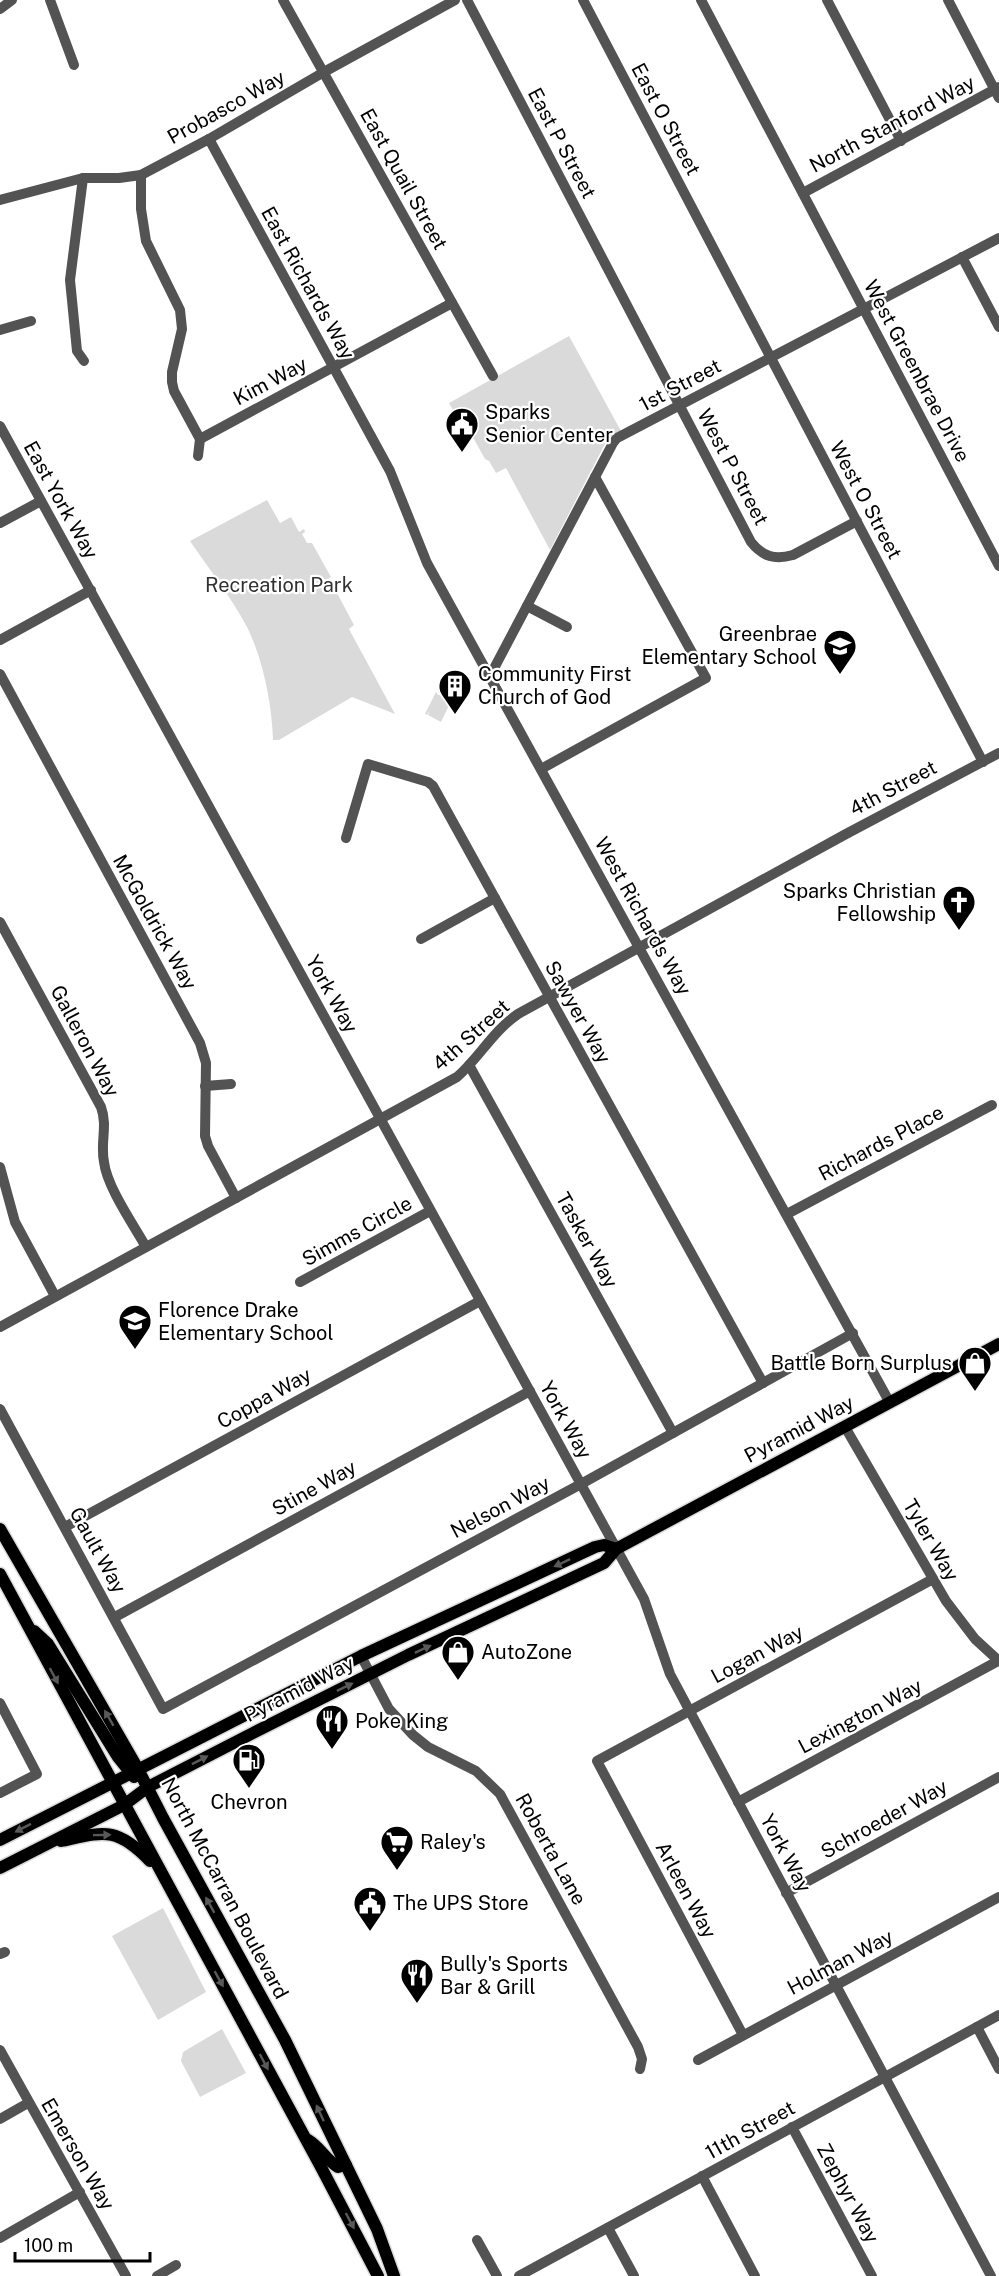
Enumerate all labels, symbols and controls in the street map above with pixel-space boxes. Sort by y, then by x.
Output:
street label: East O Street [626,59,706,179]
street label: Probasco Way [163,65,289,149]
street label: North Stanford Way [805,70,979,178]
street label: East P Street [523,84,601,202]
street label: East Quail Street [355,104,453,254]
street label: East Richards Way [256,202,360,364]
street label: West Greenbrae Drive [859,276,975,466]
street label: Kim Way [229,351,311,410]
street label: 1st Street [635,353,725,417]
place label: Sparks Senior Center [485,400,613,447]
street label: West P Street [692,405,774,529]
public building icon: Sparks Senior Center [444,406,480,453]
street label: East York Way [19,437,103,563]
street label: West O Street [825,437,907,563]
park label: Recreation Park [205,573,353,597]
place label: Greenbrae Elementary School [642,622,817,669]
school or university icon: Greenbrae Elementary School [822,628,858,675]
place label: Community First Church of God [478,662,632,709]
building icon: Community First Church of God [437,668,473,715]
street label: 4th Street [845,755,941,821]
street label: West Richards Way [590,833,697,1000]
street label: McGoldrick Way [108,850,202,994]
place label: Sparks Christian Fellowship [783,879,936,926]
church icon: Sparks Christian Fellowship [941,884,977,931]
street label: York Way [301,951,363,1037]
street label: Sawyer Way [540,957,616,1068]
street label: Galleron Way [46,981,125,1101]
street label: 4th Street [428,994,514,1076]
street label: Richards Place [814,1100,948,1186]
street label: Tasker Way [551,1188,623,1292]
street label: Simms Circle [298,1191,416,1271]
place label: Florence Drake Elementary School [158,1298,333,1345]
school or university icon: Florence Drake Elementary School [117,1303,153,1350]
shop icon: Battle Born Surplus [957,1345,993,1392]
place label: Battle Born Surplus [770,1351,952,1375]
street label: Coppa Way [213,1362,315,1434]
street label: York Way [535,1377,597,1463]
street label: Pyramid Way [740,1390,858,1468]
street label: Stine Way [268,1455,361,1521]
street label: Nelson Way [446,1471,554,1543]
street label: Tyler Way [898,1495,964,1585]
street label: Gault Way [65,1503,132,1597]
one-way arrow [553,1558,570,1567]
street label: Logan Way [707,1620,808,1688]
shop icon: AutoZone [440,1634,476,1681]
place label: AutoZone [481,1640,572,1664]
one-way arrow [414,1644,431,1653]
street label: Pyramid Way [240,1651,358,1727]
one-way arrow [49,1668,59,1685]
street label: Lexington Way [794,1673,926,1759]
one-way arrow [336,1683,354,1693]
restaurant icon: Poke King [314,1703,350,1750]
place label: Poke King [355,1709,448,1733]
one-way arrow [104,1710,115,1726]
fuel station icon: Chevron [231,1742,267,1789]
one-way arrow [191,1755,208,1765]
street label: North McCarran Boulevard [156,1773,294,2003]
street label: Schroeder Way [816,1774,952,1864]
street label: Roberta Lane [510,1789,592,1909]
place label: Chevron [210,1790,288,1814]
street label: York Way [755,1810,817,1897]
one-way arrow [15,1824,32,1833]
supermarket icon: Raley's [379,1824,415,1871]
one-way arrow [93,1830,112,1839]
place label: Raley's [420,1830,486,1854]
street label: Arleen Way [651,1838,722,1943]
public building icon: The UPS Store [352,1885,388,1932]
place label: The UPS Store [393,1891,529,1915]
one-way arrow [205,1896,215,1913]
street label: Holman Way [783,1924,897,2000]
place label: Bully's Sports Bar & Grill [440,1952,568,1999]
restaurant icon: Bully's Sports Bar & Grill [399,1957,435,2004]
one-way arrow [214,1971,224,1988]
one-way arrow [259,2053,269,2070]
street label: Emerson Way [36,2094,120,2215]
street label: 11th Street [701,2096,799,2164]
one-way arrow [316,2104,325,2121]
street label: Zephyr Way [812,2139,884,2247]
one-way arrow [345,2213,355,2230]
scale bar [15,2225,150,2263]
text: 100 m [24,2235,73,2256]

